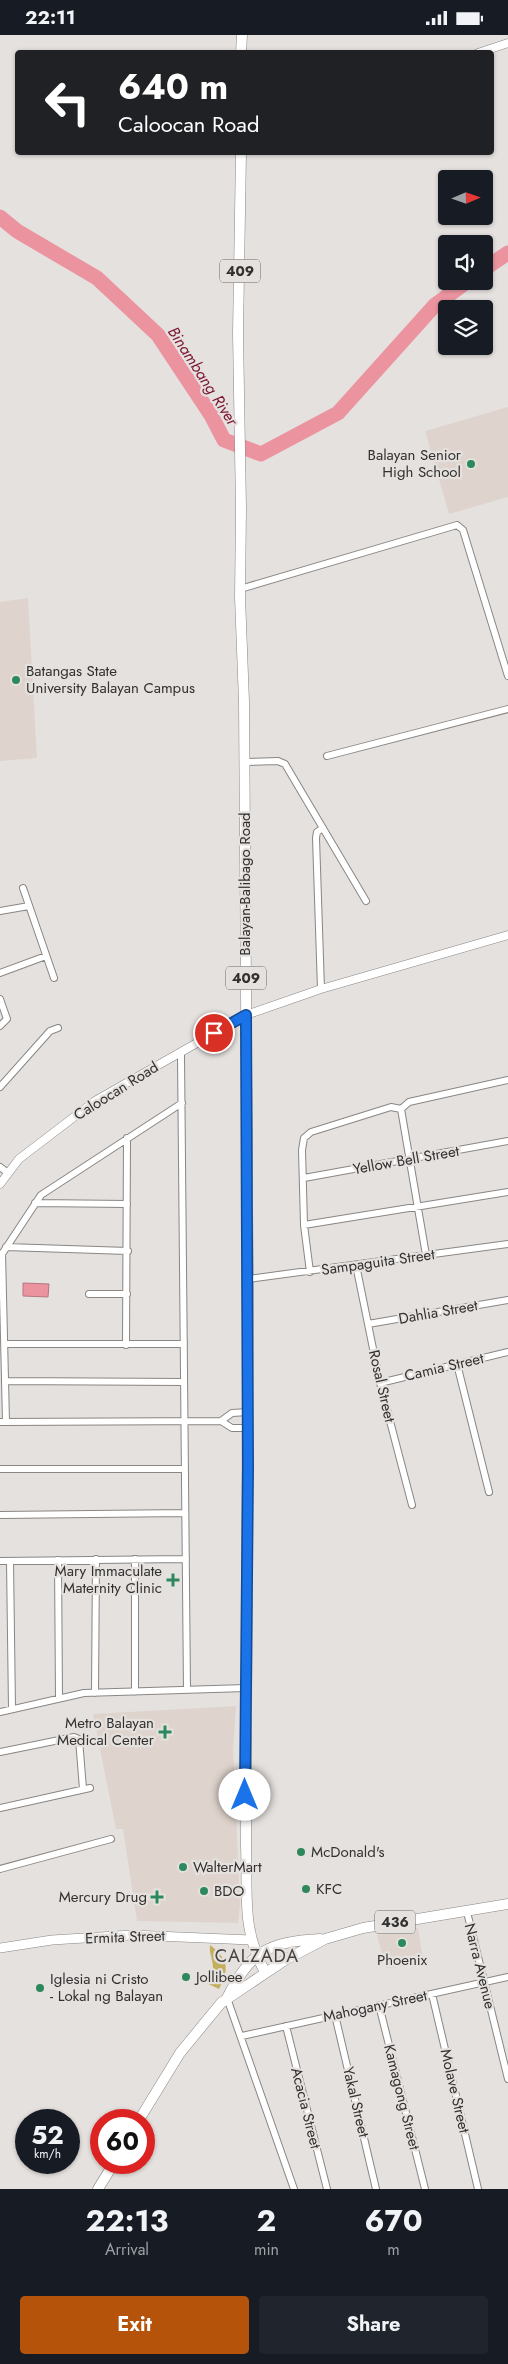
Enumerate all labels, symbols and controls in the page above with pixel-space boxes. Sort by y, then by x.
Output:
text: 22:11 [25,4,75,31]
text: 640 m [118,62,228,112]
icon: left [35,70,100,135]
text: Caloocan Road [118,108,259,140]
north arrow [438,170,492,225]
map controls [438,170,493,355]
button: sound [438,235,493,290]
road number: 409 [220,260,260,283]
button: layers [438,300,493,355]
water label: Binambang River [162,322,245,431]
place label: Balayan Senior High School [368,444,462,483]
marker: Balayan Senior High School [465,458,477,470]
place label: Batangas State University Balayan Campus [26,660,195,699]
marker: Batangas State University Balayan Campus [10,674,22,686]
street label: Balayan-Balibago Road [234,812,256,956]
road number: 409 [226,966,266,989]
pin [193,1012,235,1054]
icon: arrive [200,1019,228,1047]
street label: Caloocan Road [69,1056,163,1126]
street label: Yellow Bell Street [351,1140,461,1180]
street label: Sampaguita Street [320,1243,437,1281]
street label: Dahlia Street [397,1294,480,1330]
street label: Camia Street [402,1347,486,1387]
street label: Rosal Street [363,1348,401,1425]
place label: Mary Immaculate Maternity Clinic [55,1560,162,1599]
marker: Mary Immaculate Maternity Clinic [166,1573,180,1587]
place label: Metro Balayan Medical Center [57,1712,155,1751]
marker: Metro Balayan Medical Center [158,1725,172,1739]
position arrow [218,1768,270,1820]
place label: McDonald's [311,1841,385,1863]
marker: McDonald's [295,1846,307,1858]
place label: WalterMart [193,1856,262,1878]
marker: WalterMart [177,1861,189,1873]
place label: KFC [316,1878,342,1900]
place label: BDO [214,1880,245,1902]
marker: KFC [300,1883,312,1895]
marker: BDO [198,1885,210,1897]
place label: Mercury Drug [59,1886,147,1908]
marker: Mercury Drug [151,1891,163,1903]
road number: 436 [375,1910,415,1933]
street label: Narra Avenue [459,1921,501,2011]
street label: Ermita Street [85,1925,166,1949]
marker: Phoenix [396,1937,408,1949]
district label: CALZADA [215,1943,299,1969]
place label: Phoenix [377,1949,428,1971]
place label: Jollibee [194,1966,243,1988]
place label: Iglesia ni Cristo - Lokal ng Balayan [50,1968,163,2007]
marker: Jollibee [180,1971,192,1983]
marker: Iglesia ni Cristo - Lokal ng Balayan [34,1982,46,1994]
street label: Mahogany Street [321,1984,429,2028]
street label: Kamagong Street [378,2042,426,2152]
street label: Molave Street [435,2047,475,2135]
street label: Acacia Street [285,2065,327,2151]
street label: Yakal Street [337,2065,375,2140]
speed limit sign: 60 [90,2109,155,2174]
text: 52 [31,2117,64,2153]
text: km/h [34,2145,61,2163]
text: 22:13 [86,2199,168,2242]
text: 2 [257,2199,276,2242]
text: 670 [364,2199,423,2242]
text: Arrival [105,2238,149,2261]
text: min [254,2238,279,2261]
text: m [387,2238,400,2261]
button: Exit [20,2296,249,2354]
button: Share [259,2296,488,2354]

